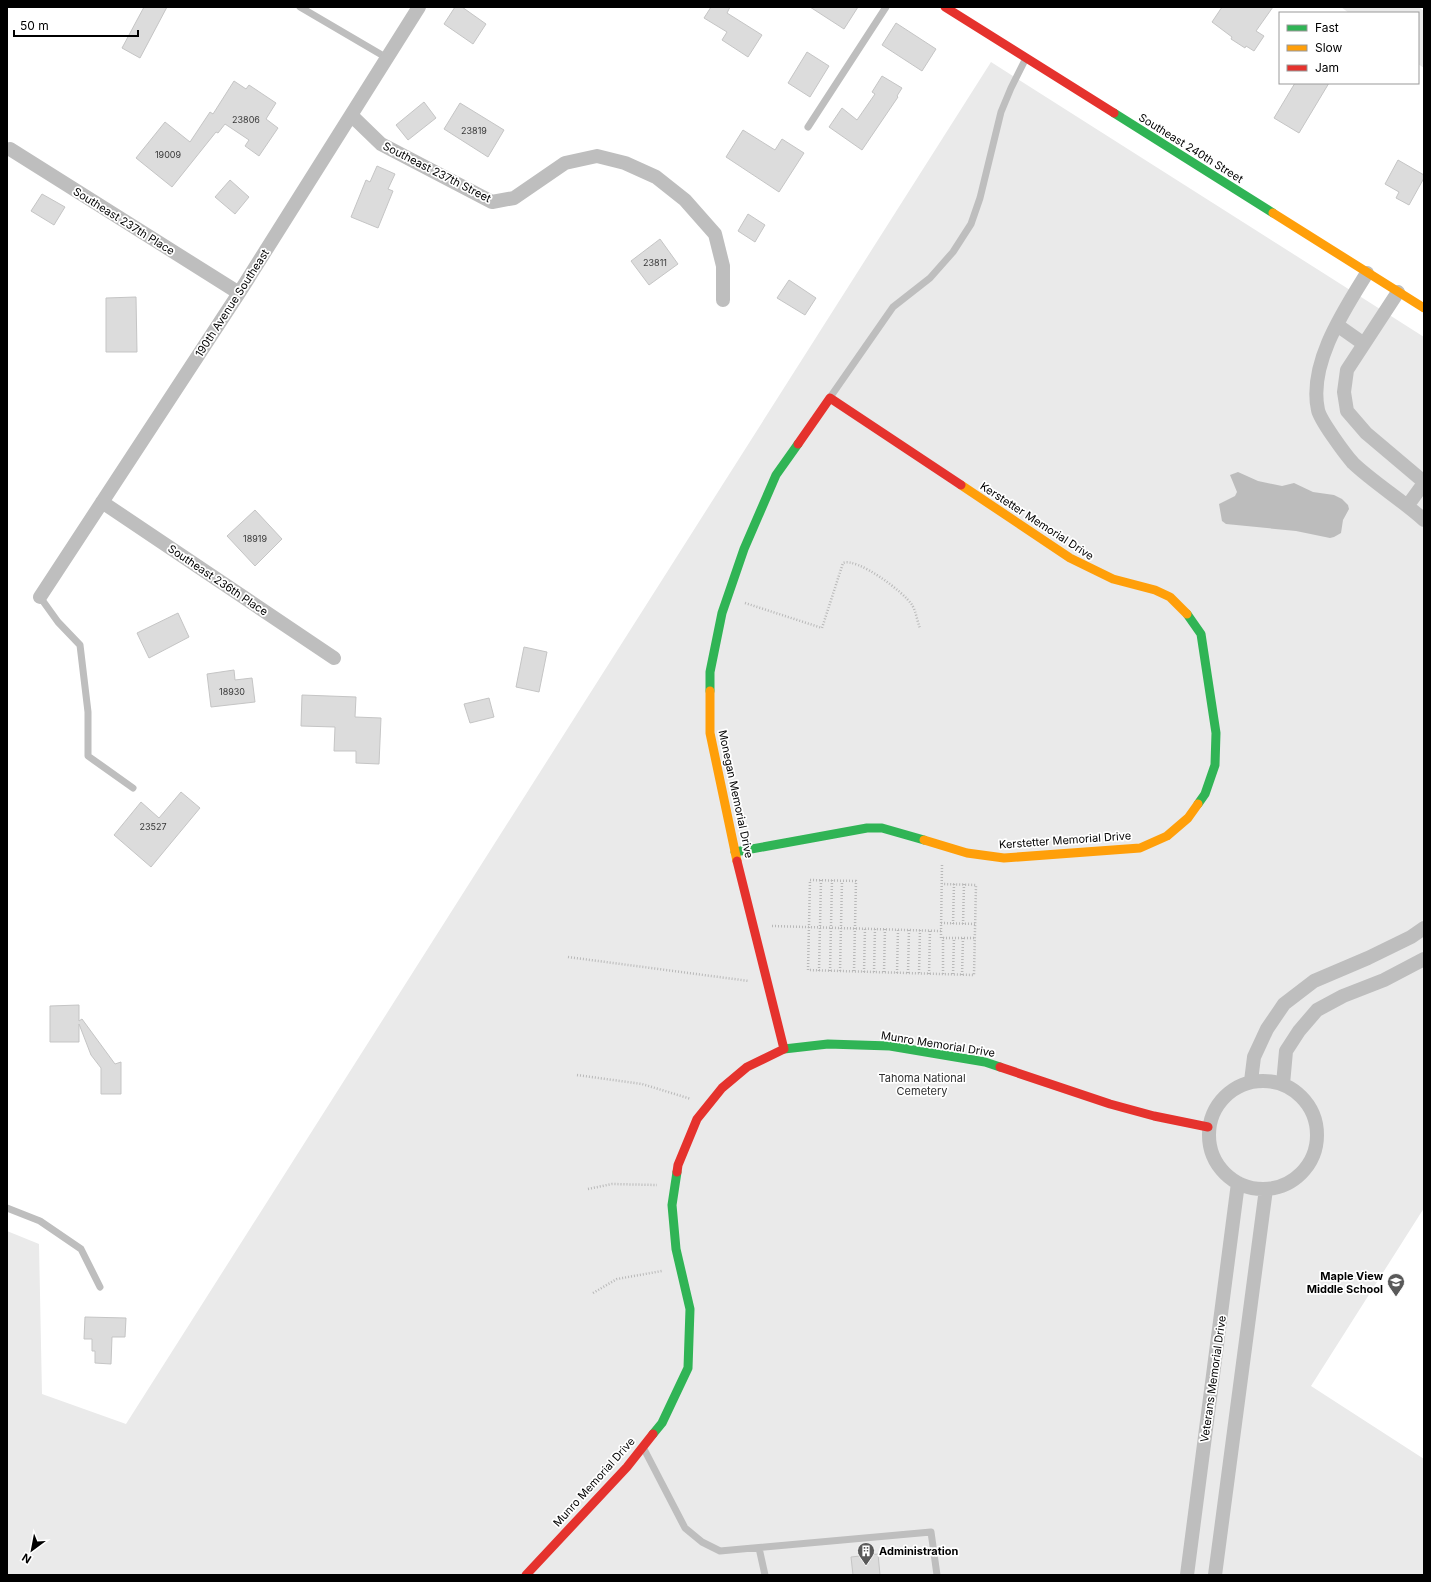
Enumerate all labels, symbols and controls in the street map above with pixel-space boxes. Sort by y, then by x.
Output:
scale bar [14,12,138,38]
legend [1279,12,1419,84]
text: 50 m [20,18,49,33]
text: Fast [1315,20,1339,35]
text: Slow [1315,40,1343,55]
text: Jam [1315,60,1339,75]
street label: Southeast 240th Street [1136,110,1246,186]
house number: 23806 [232,114,260,125]
house number: 23819 [461,125,487,136]
street label: Southeast 237th Street [381,139,494,206]
house number: 19009 [155,149,182,160]
street label: Southeast 237th Place [71,184,177,258]
street label: 190th Avenue Southeast [192,246,272,360]
house number: 23811 [643,257,667,268]
street label: Kerstetter Memorial Drive [978,479,1096,563]
house number: 18919 [243,533,267,544]
street label: Southeast 236th Place [165,541,271,619]
house number: 18930 [219,686,245,697]
street label: Monegan Memorial Drive [716,729,756,859]
house number: 23527 [139,821,167,832]
street label: Kerstetter Memorial Drive [998,828,1132,852]
street label: Munro Memorial Drive [880,1028,996,1060]
park label: Tahoma National Cemetery [878,1071,966,1098]
place label: Maple View Middle School [1307,1269,1384,1296]
school or university icon: Maple View Middle School [1386,1272,1406,1297]
street label: Veterans Memorial Drive [1197,1315,1229,1443]
street label: Munro Memorial Drive [550,1434,638,1530]
north arrow [12,1530,52,1570]
building icon: Administration [856,1541,876,1566]
place label: Administration [879,1544,958,1558]
text: N [19,1550,34,1567]

